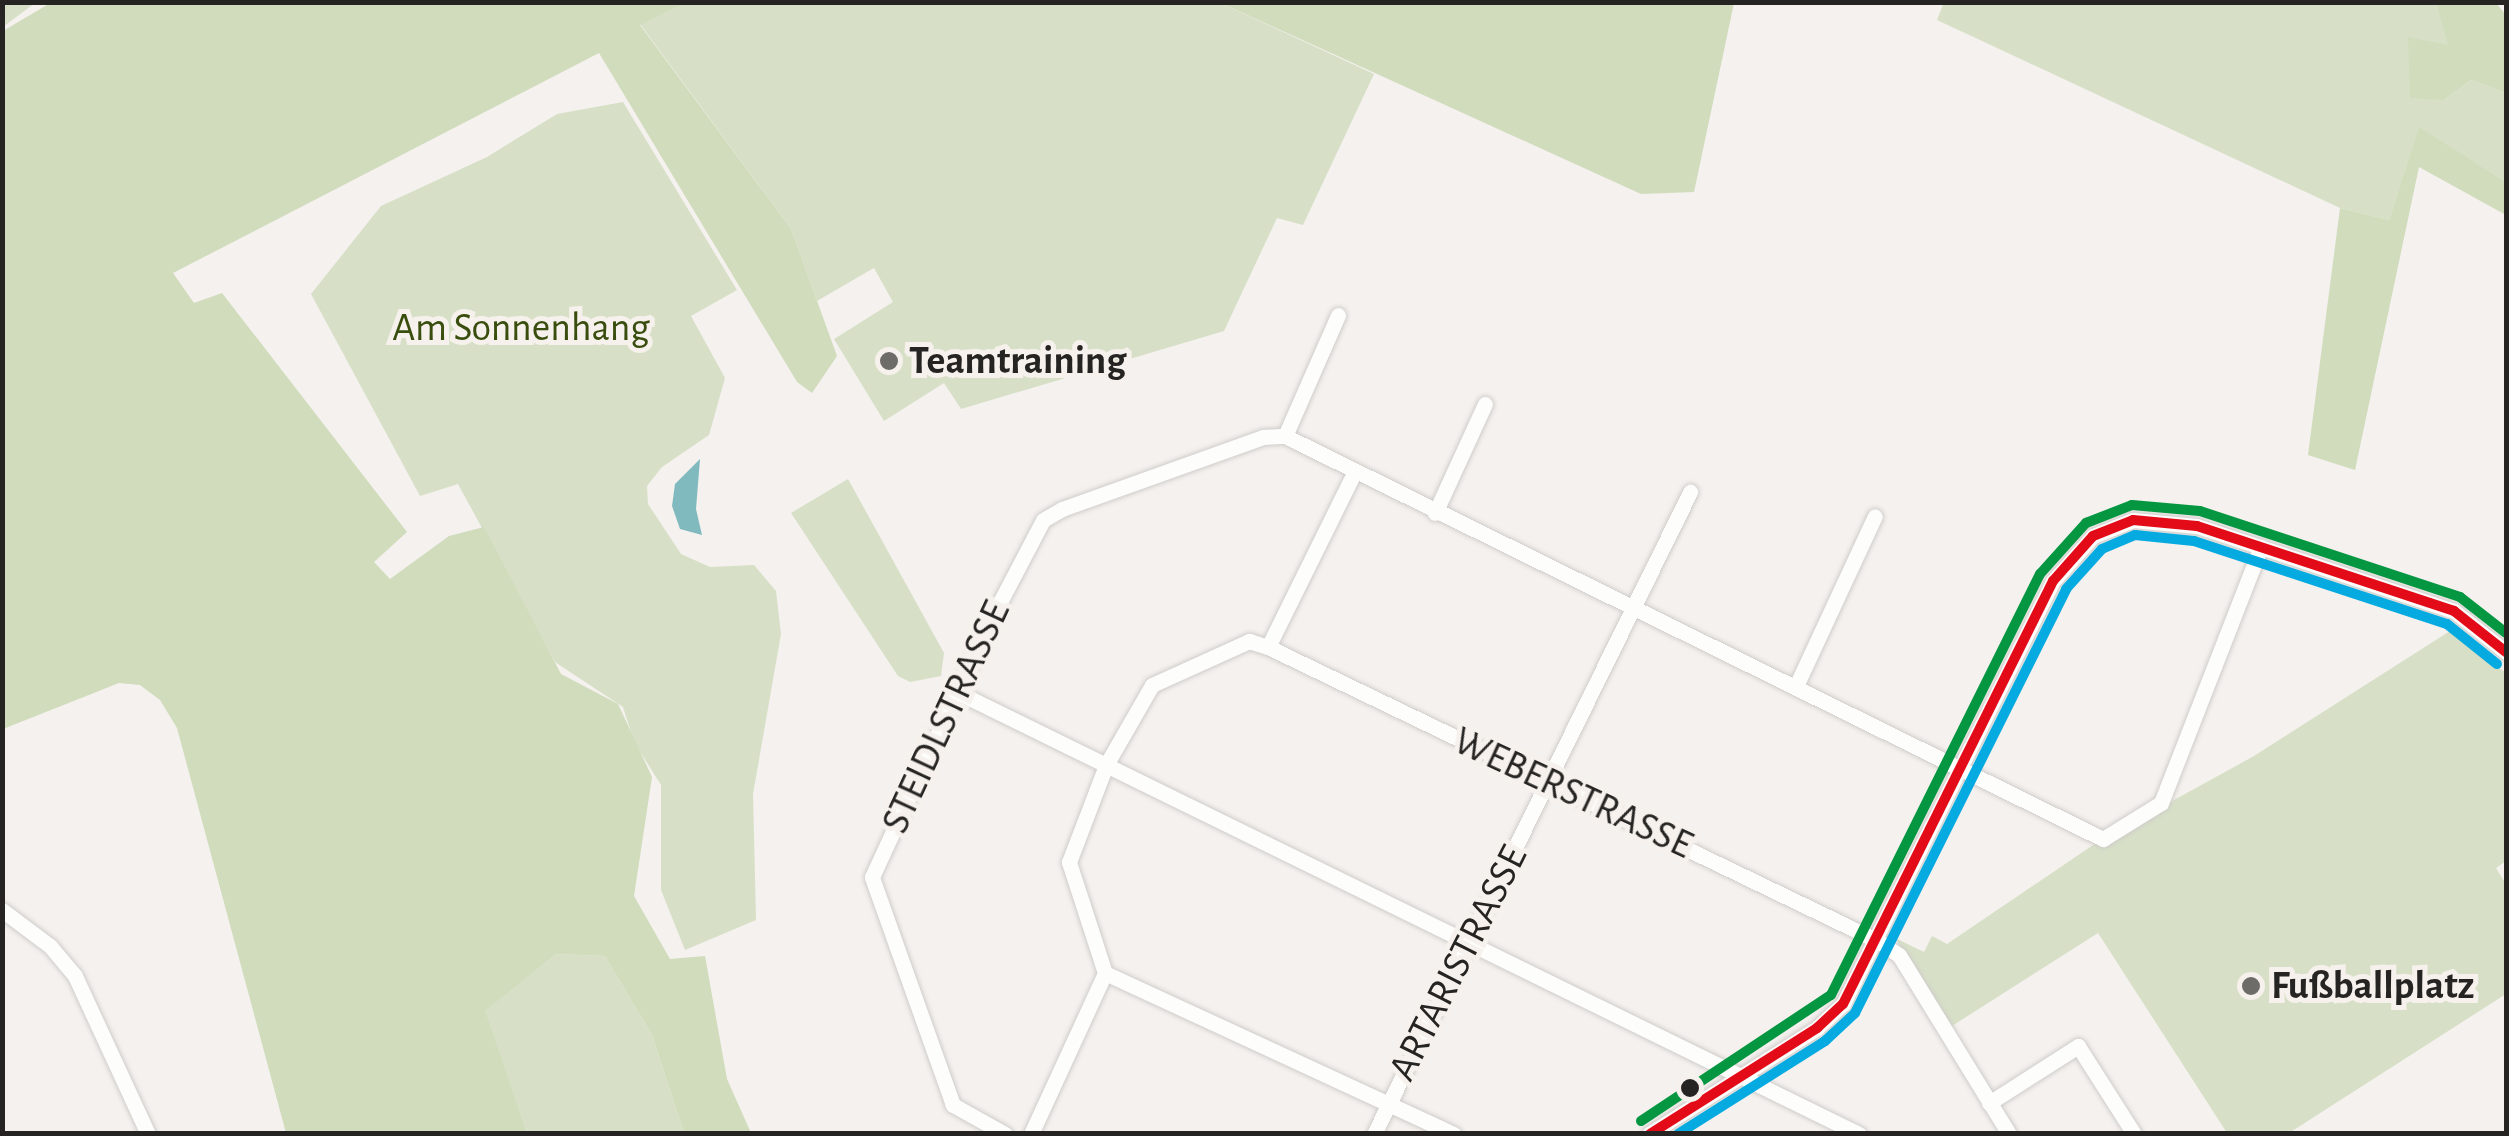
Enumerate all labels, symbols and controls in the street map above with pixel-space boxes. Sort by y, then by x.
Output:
park label: Am Sonnenhang [392,304,650,352]
place label: Teamtraining [909,337,1126,385]
marker: Teamtraining [878,350,900,372]
street label: STEIDLSTRASSE [871,593,1021,841]
street label: WEBERSTRASSE [1446,717,1700,869]
street label: ARTARISTRASSE [1378,837,1538,1089]
place label: Fußballplatz [2271,962,2474,1010]
marker: Fußballplatz [2240,975,2262,997]
unlabelled marker [1680,1078,1700,1098]

